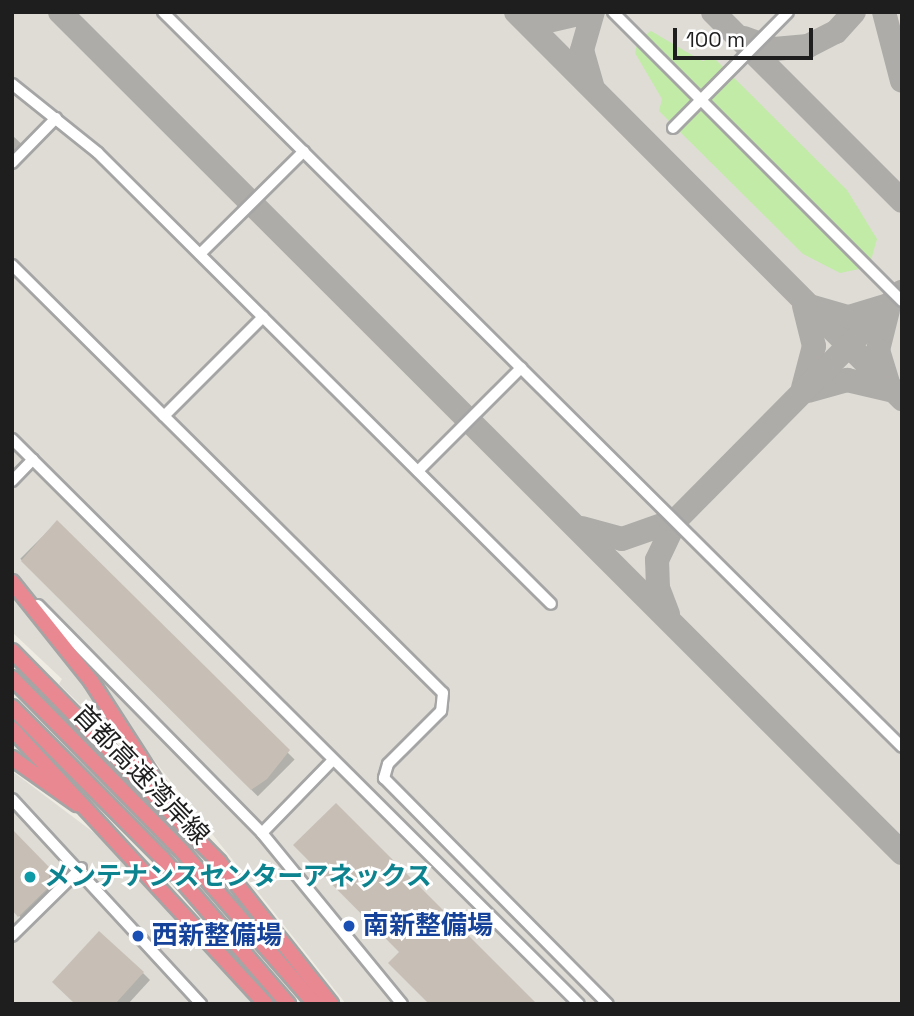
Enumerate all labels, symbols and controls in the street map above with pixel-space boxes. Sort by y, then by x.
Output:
scale bar [676,14,816,58]
text: 100 m [686,26,745,53]
street label: 首都高速湾岸線 [67,699,215,851]
place label: メンテナンスセンターアネックス [44,861,434,893]
marker: メンテナンスセンターアネックス [22,869,38,885]
place label: 南新整備場 [363,910,493,942]
marker: 南新整備場 [341,918,357,934]
place label: 西新整備場 [152,920,282,952]
marker: 西新整備場 [130,928,146,944]

